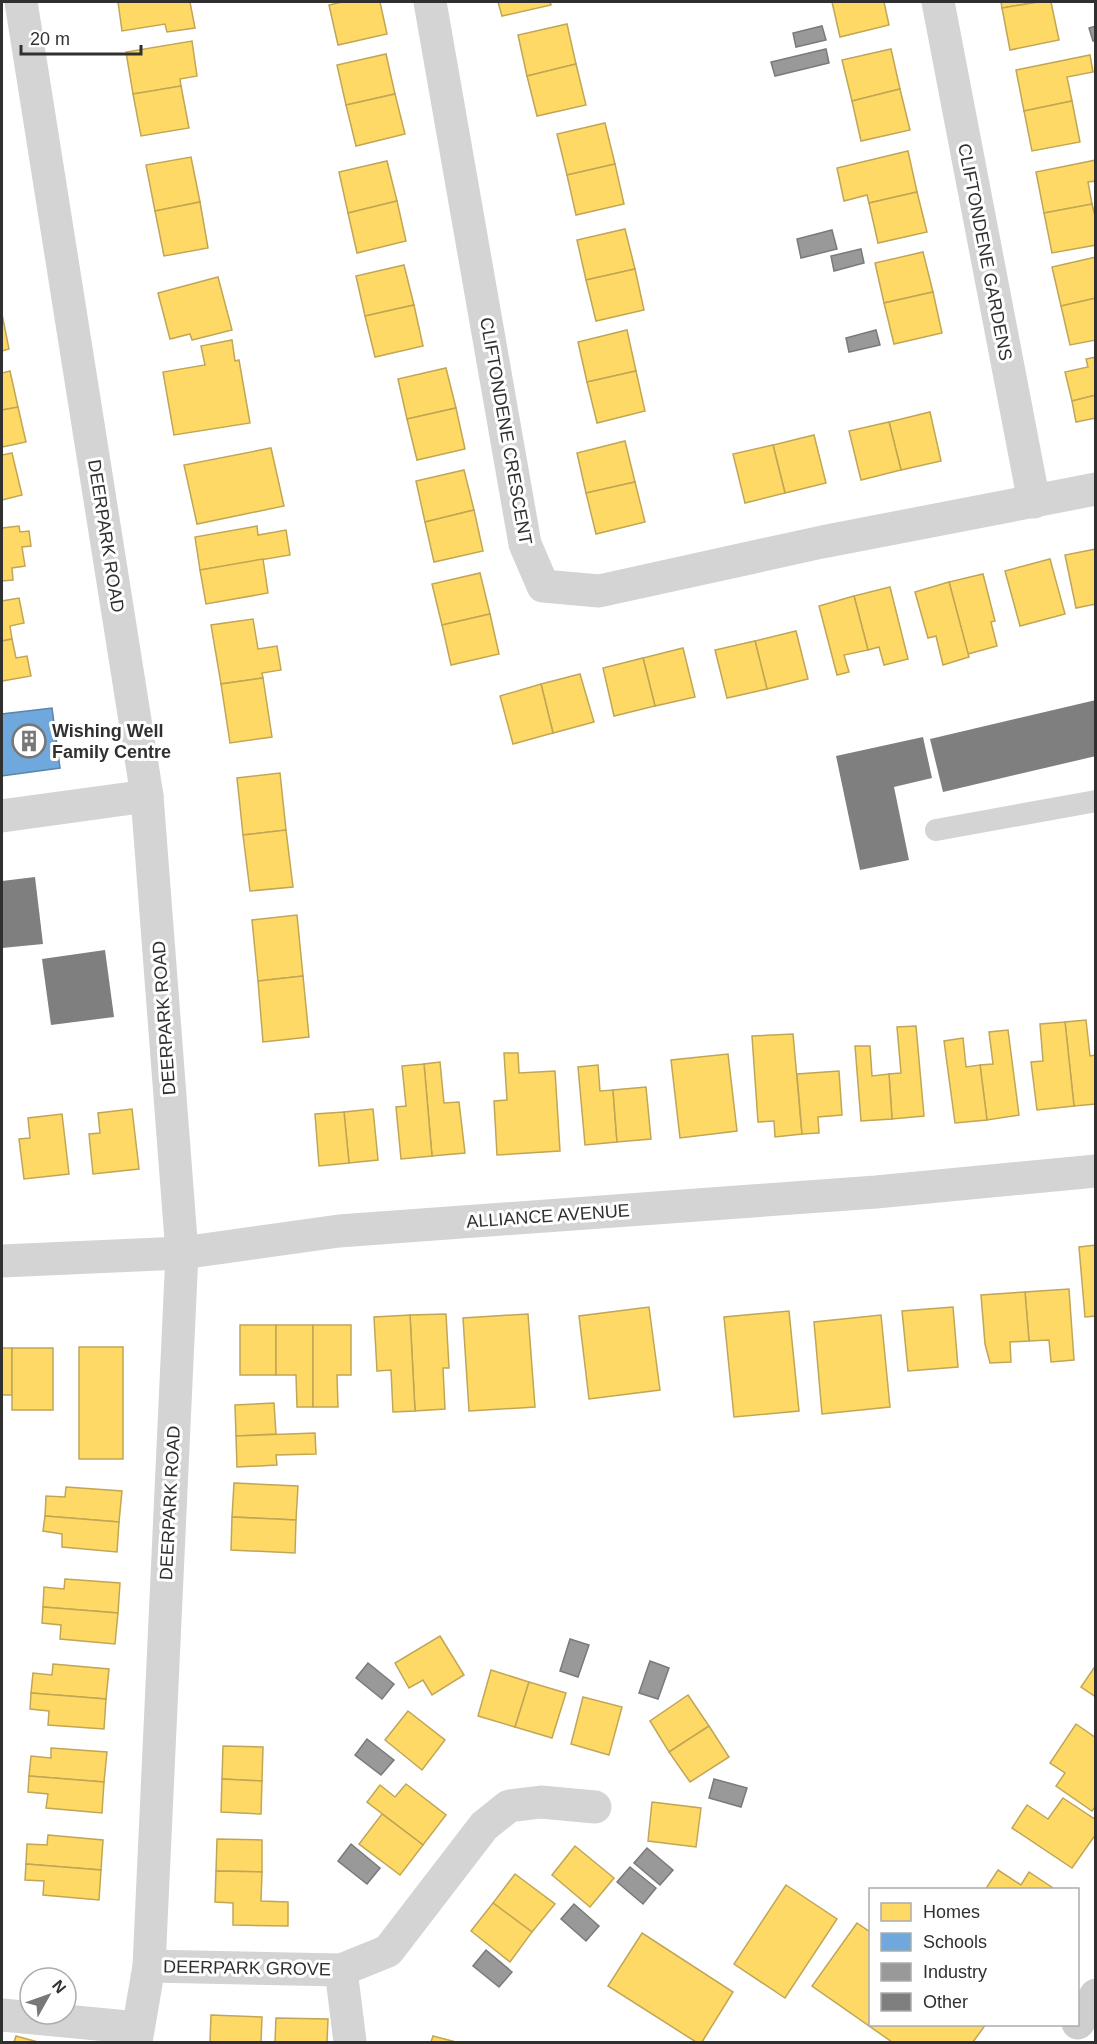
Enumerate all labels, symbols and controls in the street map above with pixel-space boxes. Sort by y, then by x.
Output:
scale bar [21,18,141,56]
text: 20 m [30,29,70,49]
street label: CLIFTONDENE GARDENS [954,142,1016,362]
street label: CLIFTONDENE CRESCENT [476,316,536,546]
street label: DEERPARK ROAD [84,458,128,614]
place label: Wishing Well Family Centre [52,721,171,762]
building icon: Wishing Well Family Centre [11,723,47,759]
street label: DEERPARK ROAD [149,940,179,1096]
street label: ALLIANCE AVENUE [466,1200,630,1232]
street label: DEERPARK ROAD [156,1425,184,1581]
legend [869,1888,1079,2026]
text: Homes [923,1902,980,1922]
text: Schools [923,1932,987,1952]
street label: DEERPARK GROVE [163,1957,331,1979]
text: Industry [923,1962,987,1982]
north arrow [18,1966,78,2026]
text: N [49,1977,69,1997]
text: Other [923,1992,968,2012]

